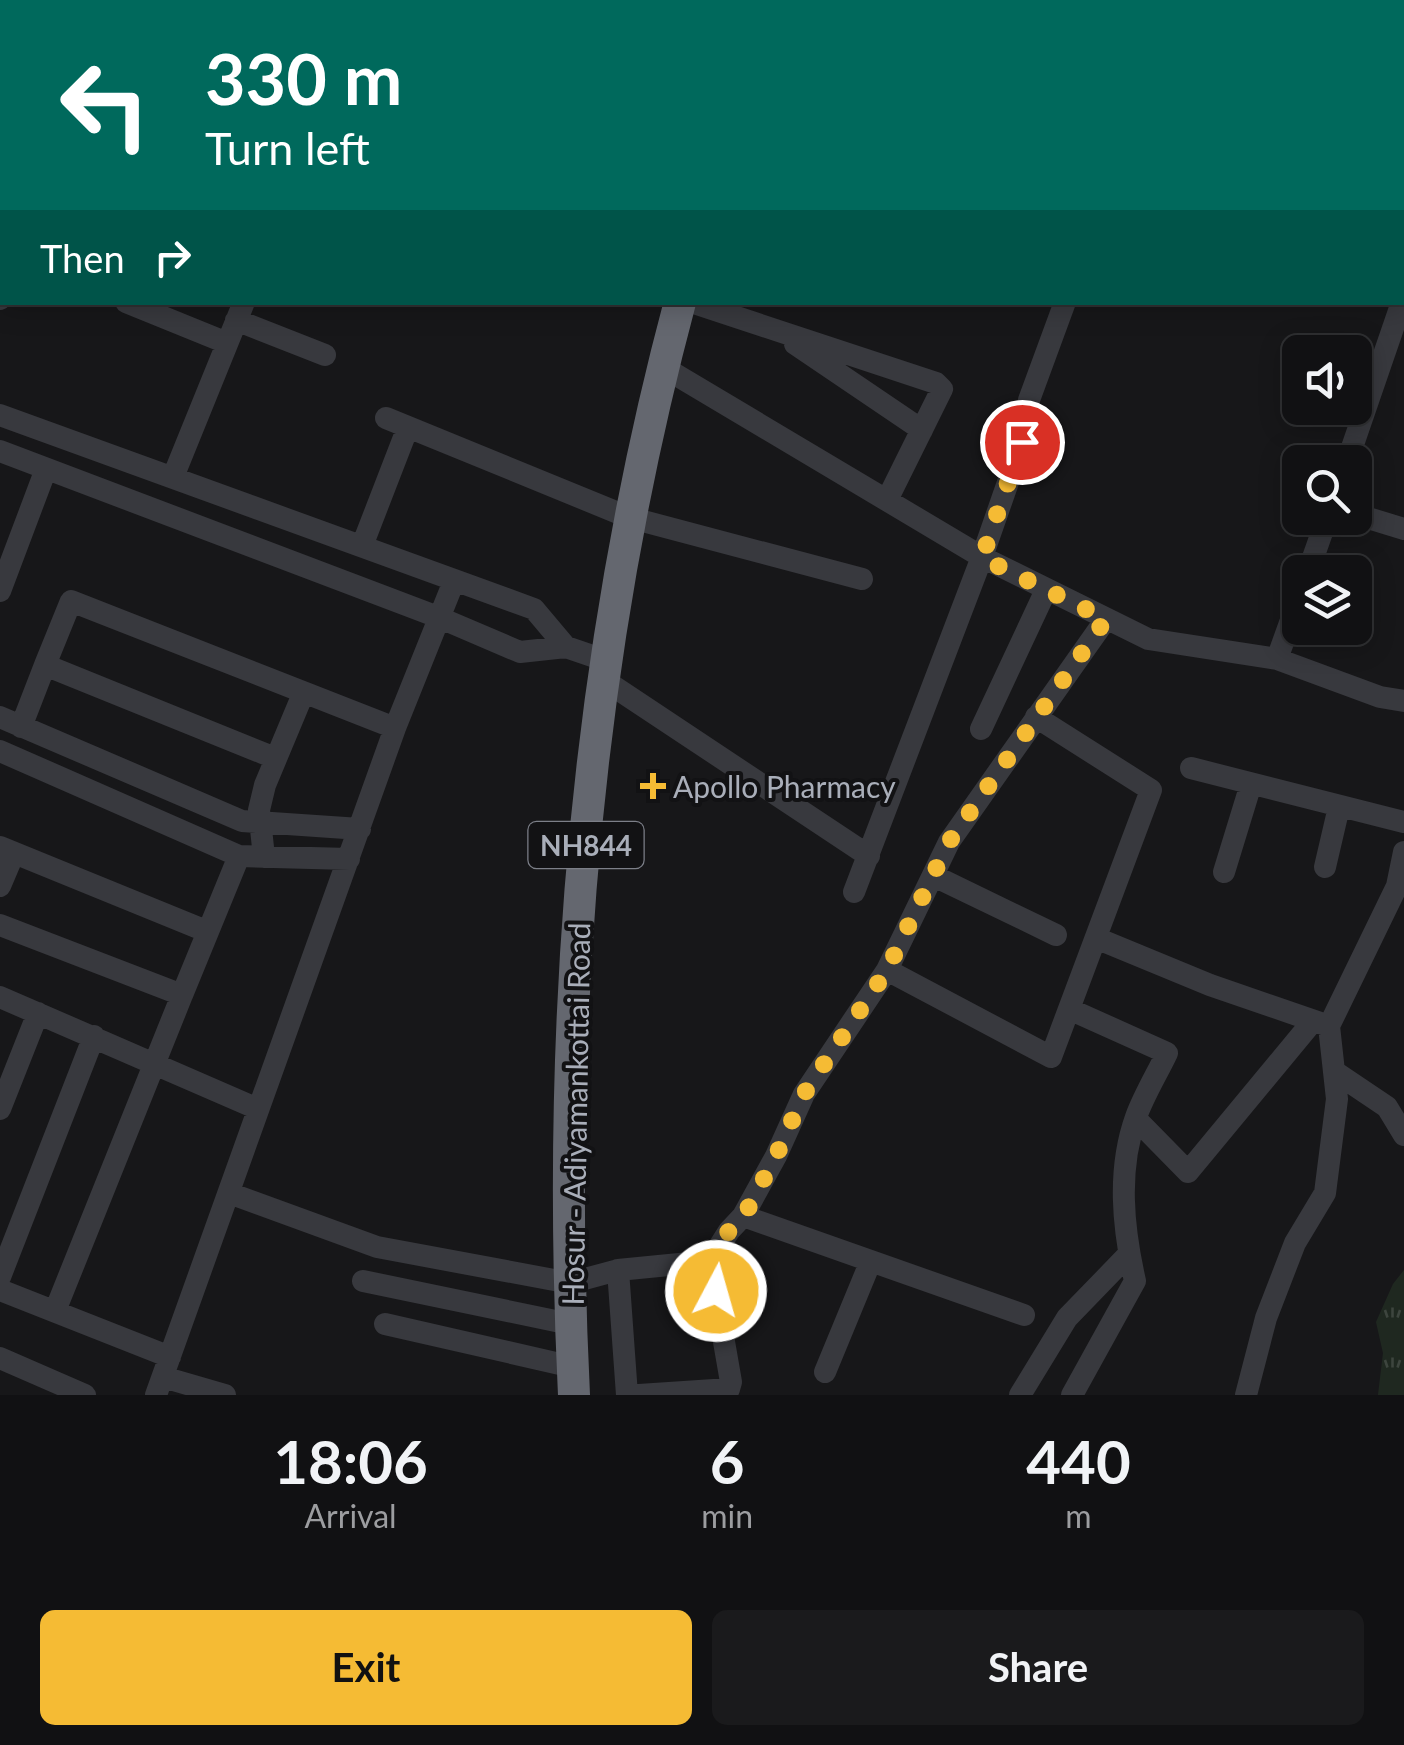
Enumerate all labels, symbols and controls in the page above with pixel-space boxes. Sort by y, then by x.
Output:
text: 330 m [205,36,402,120]
icon: left [40,40,170,170]
text: Turn left [205,121,370,175]
icon: right [145,230,200,285]
text: Then [40,235,125,281]
map controls [1282,335,1372,645]
button: sound [1282,335,1372,425]
pin [980,400,1065,485]
icon: arrive [995,415,1050,470]
button: search [1282,445,1372,535]
button: layers [1282,555,1372,645]
place label: Apollo Pharmacy [673,768,896,804]
marker: Apollo Pharmacy [642,775,664,797]
road number: NH844 [528,822,644,868]
street label: Hosur - Adiyamankottai Road [554,922,596,1306]
position arrow [664,1239,768,1343]
text: 18:06 [273,1425,428,1497]
text: 6 [710,1425,745,1497]
text: 440 [1026,1425,1131,1497]
text: Arrival [304,1496,397,1535]
text: min [701,1496,753,1535]
text: m [1065,1496,1092,1535]
button: Exit [40,1610,692,1725]
button: Share [712,1610,1364,1725]

